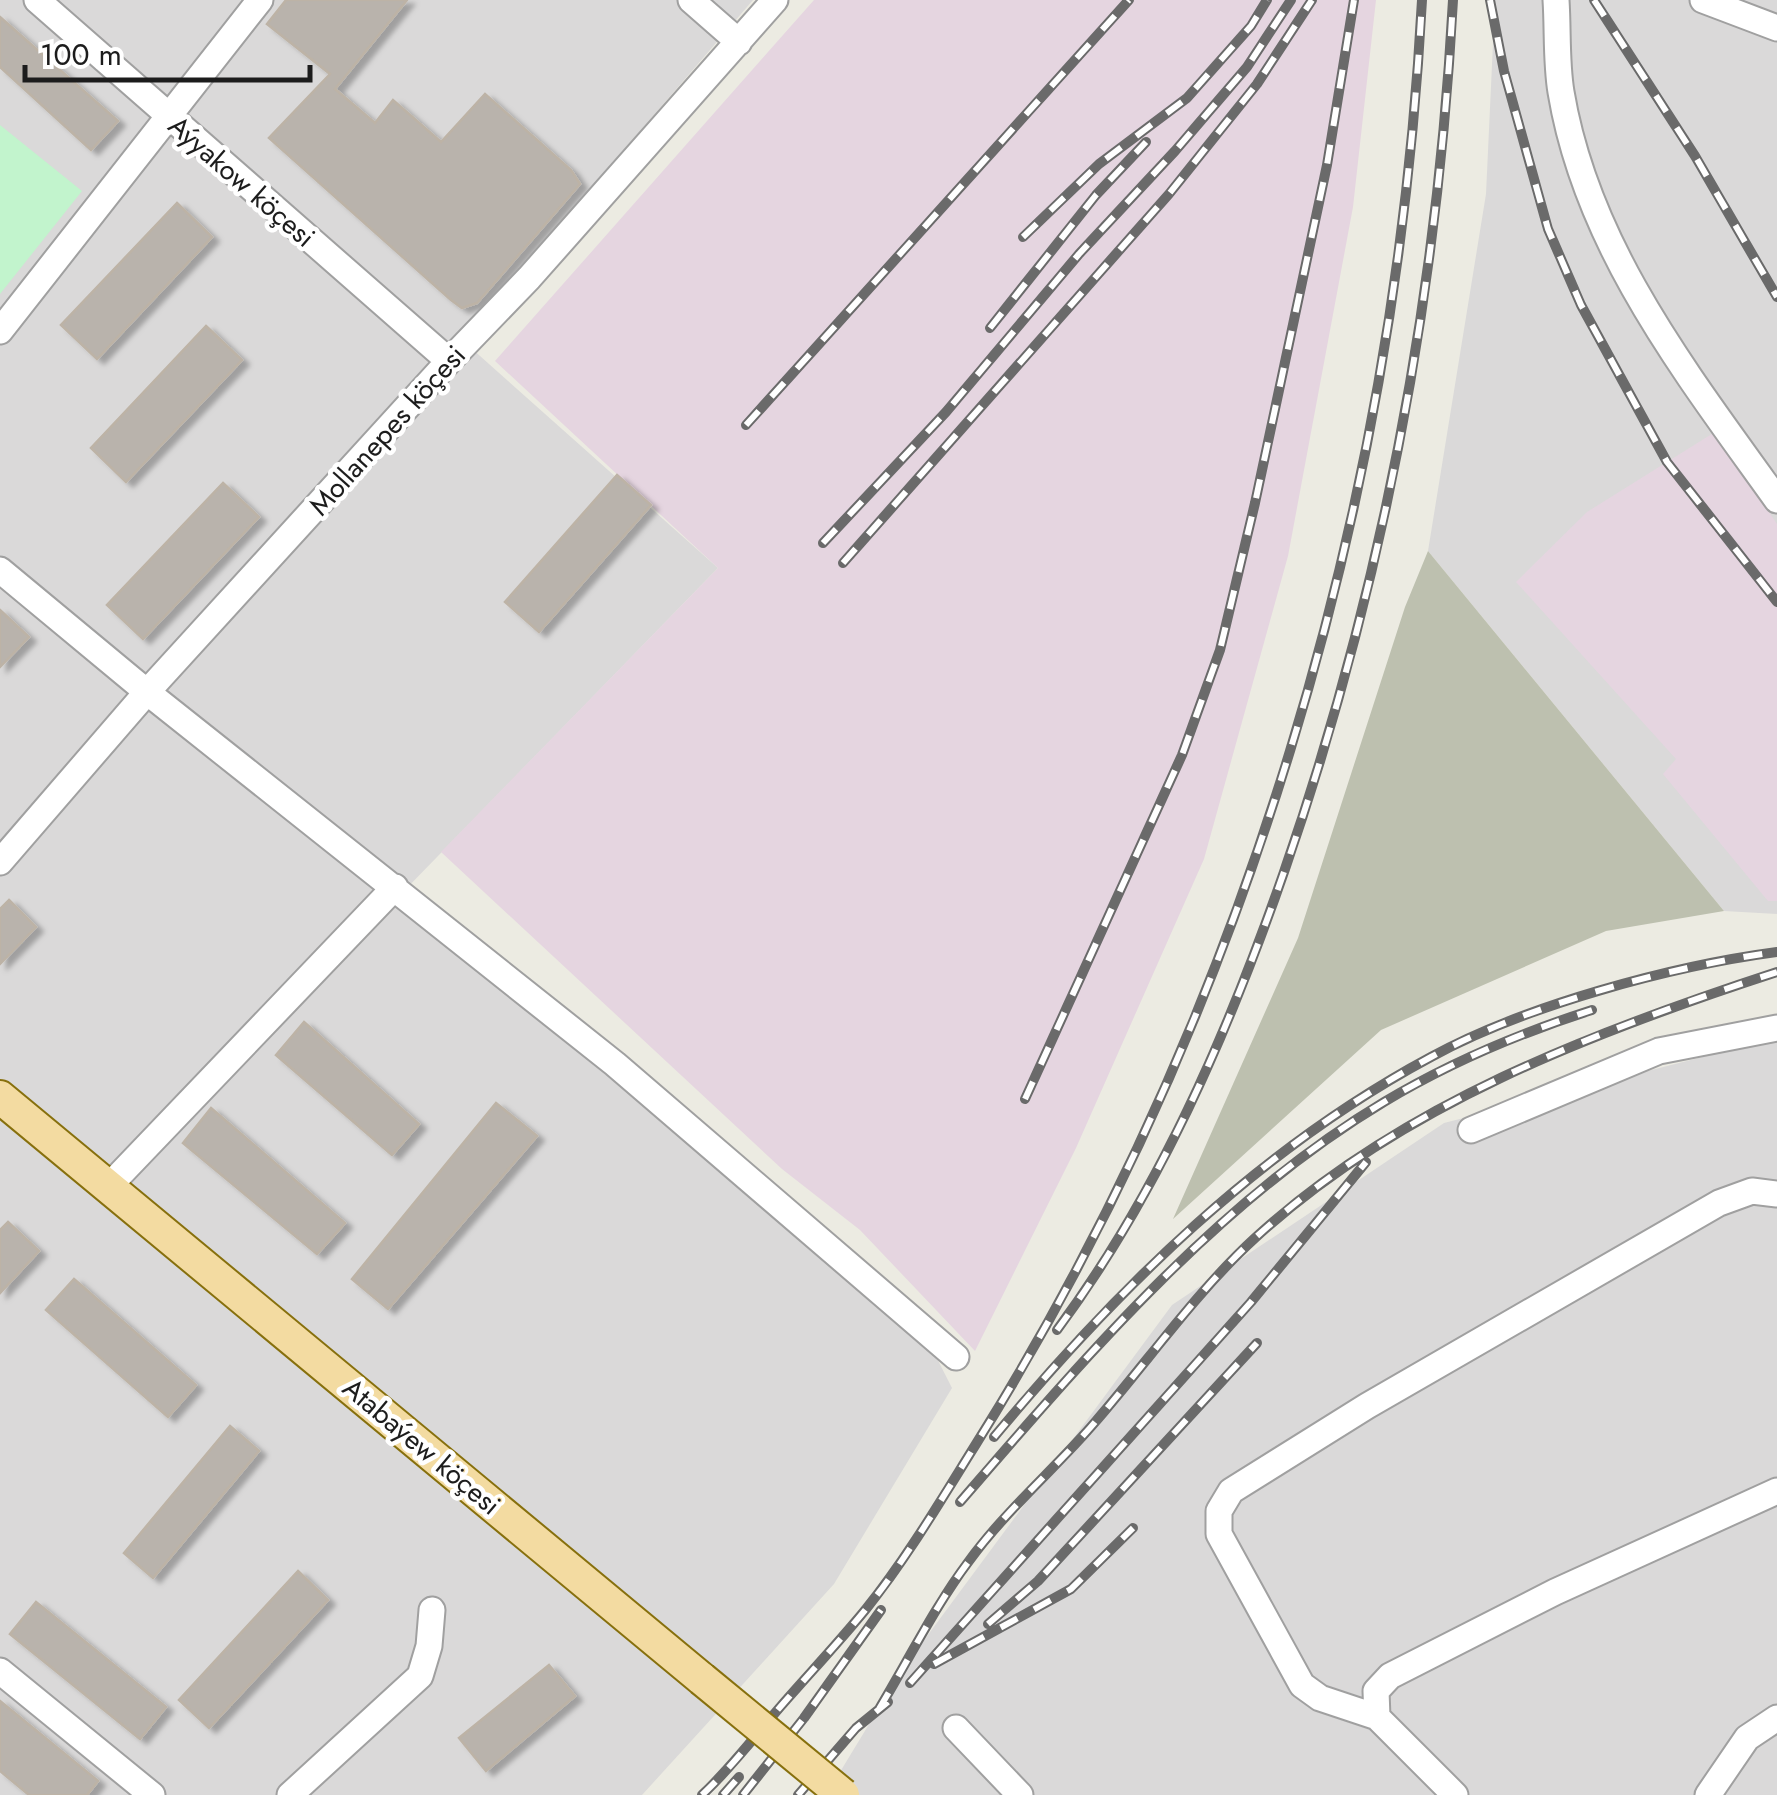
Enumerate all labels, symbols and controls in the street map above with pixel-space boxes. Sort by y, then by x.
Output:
scale bar [25,20,310,82]
text: 100 m [40,33,122,76]
street label: Aýyakow köçesi [159,106,324,257]
street label: Mollanepes köçesi [300,336,475,525]
street label: Atabaýew köçesi [334,1368,510,1525]

